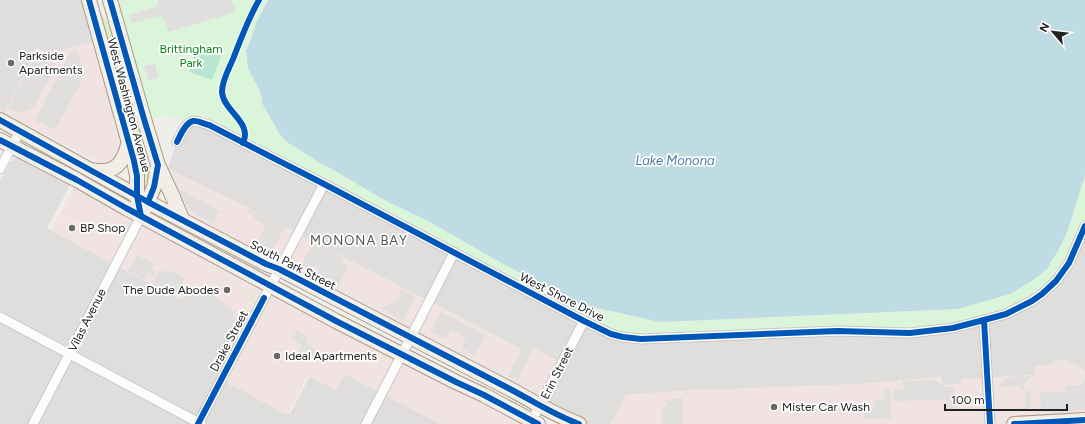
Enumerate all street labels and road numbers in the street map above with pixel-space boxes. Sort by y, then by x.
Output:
street label: West Washington Avenue [104,36,154,174]
street label: South Park Street [248,237,339,293]
street label: West Shore Drive [517,270,607,325]
street label: Vilas Avenue [65,286,109,354]
street label: Drake Street [207,308,251,374]
street label: Erin Street [538,344,576,402]

